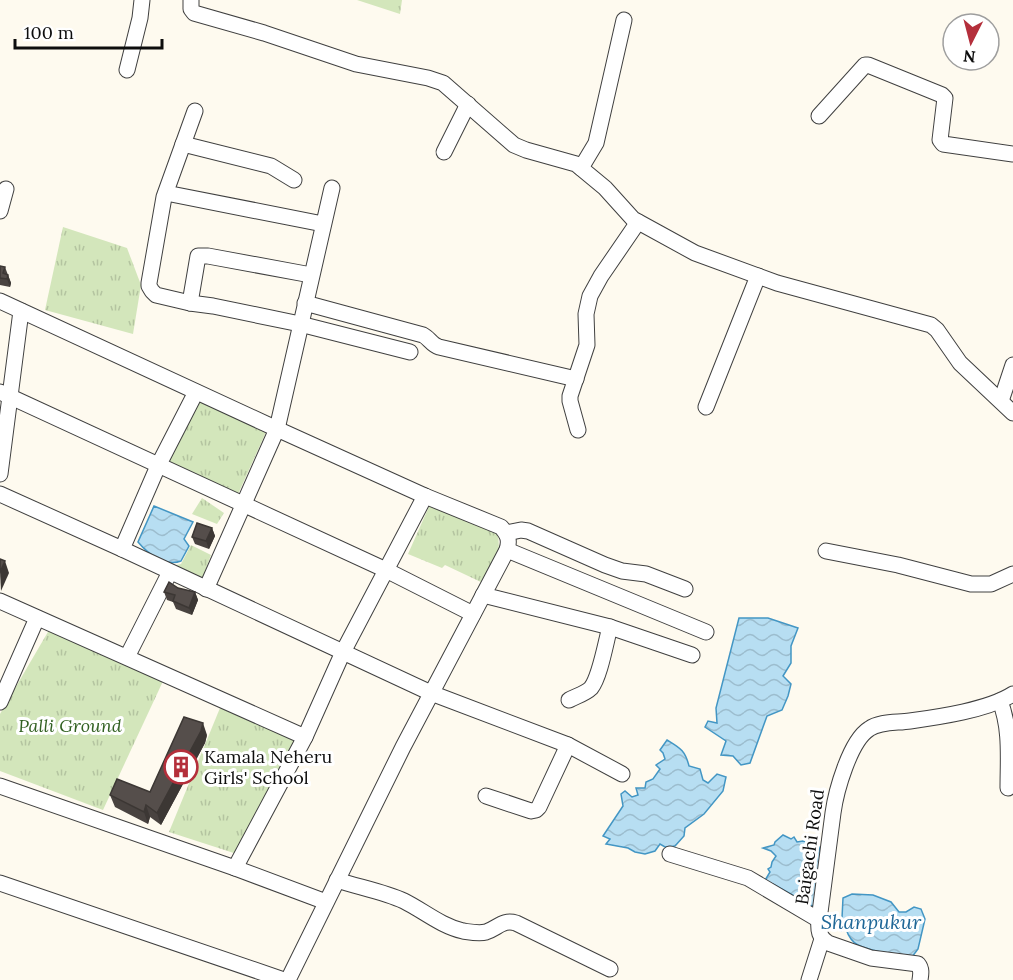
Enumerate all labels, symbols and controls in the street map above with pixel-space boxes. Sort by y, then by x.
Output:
scale bar [15,12,162,50]
north arrow [941,12,1001,72]
text: 100 m [24,21,74,44]
text: N [962,46,977,68]
park label: Palli Ground [18,714,122,737]
place label: Kamala Neheru Girls' School [204,745,333,789]
building icon: Kamala Neheru Girls' School [163,749,199,785]
street label: Baigachi Road [790,787,829,906]
water label: Shanpukur [821,909,922,934]

